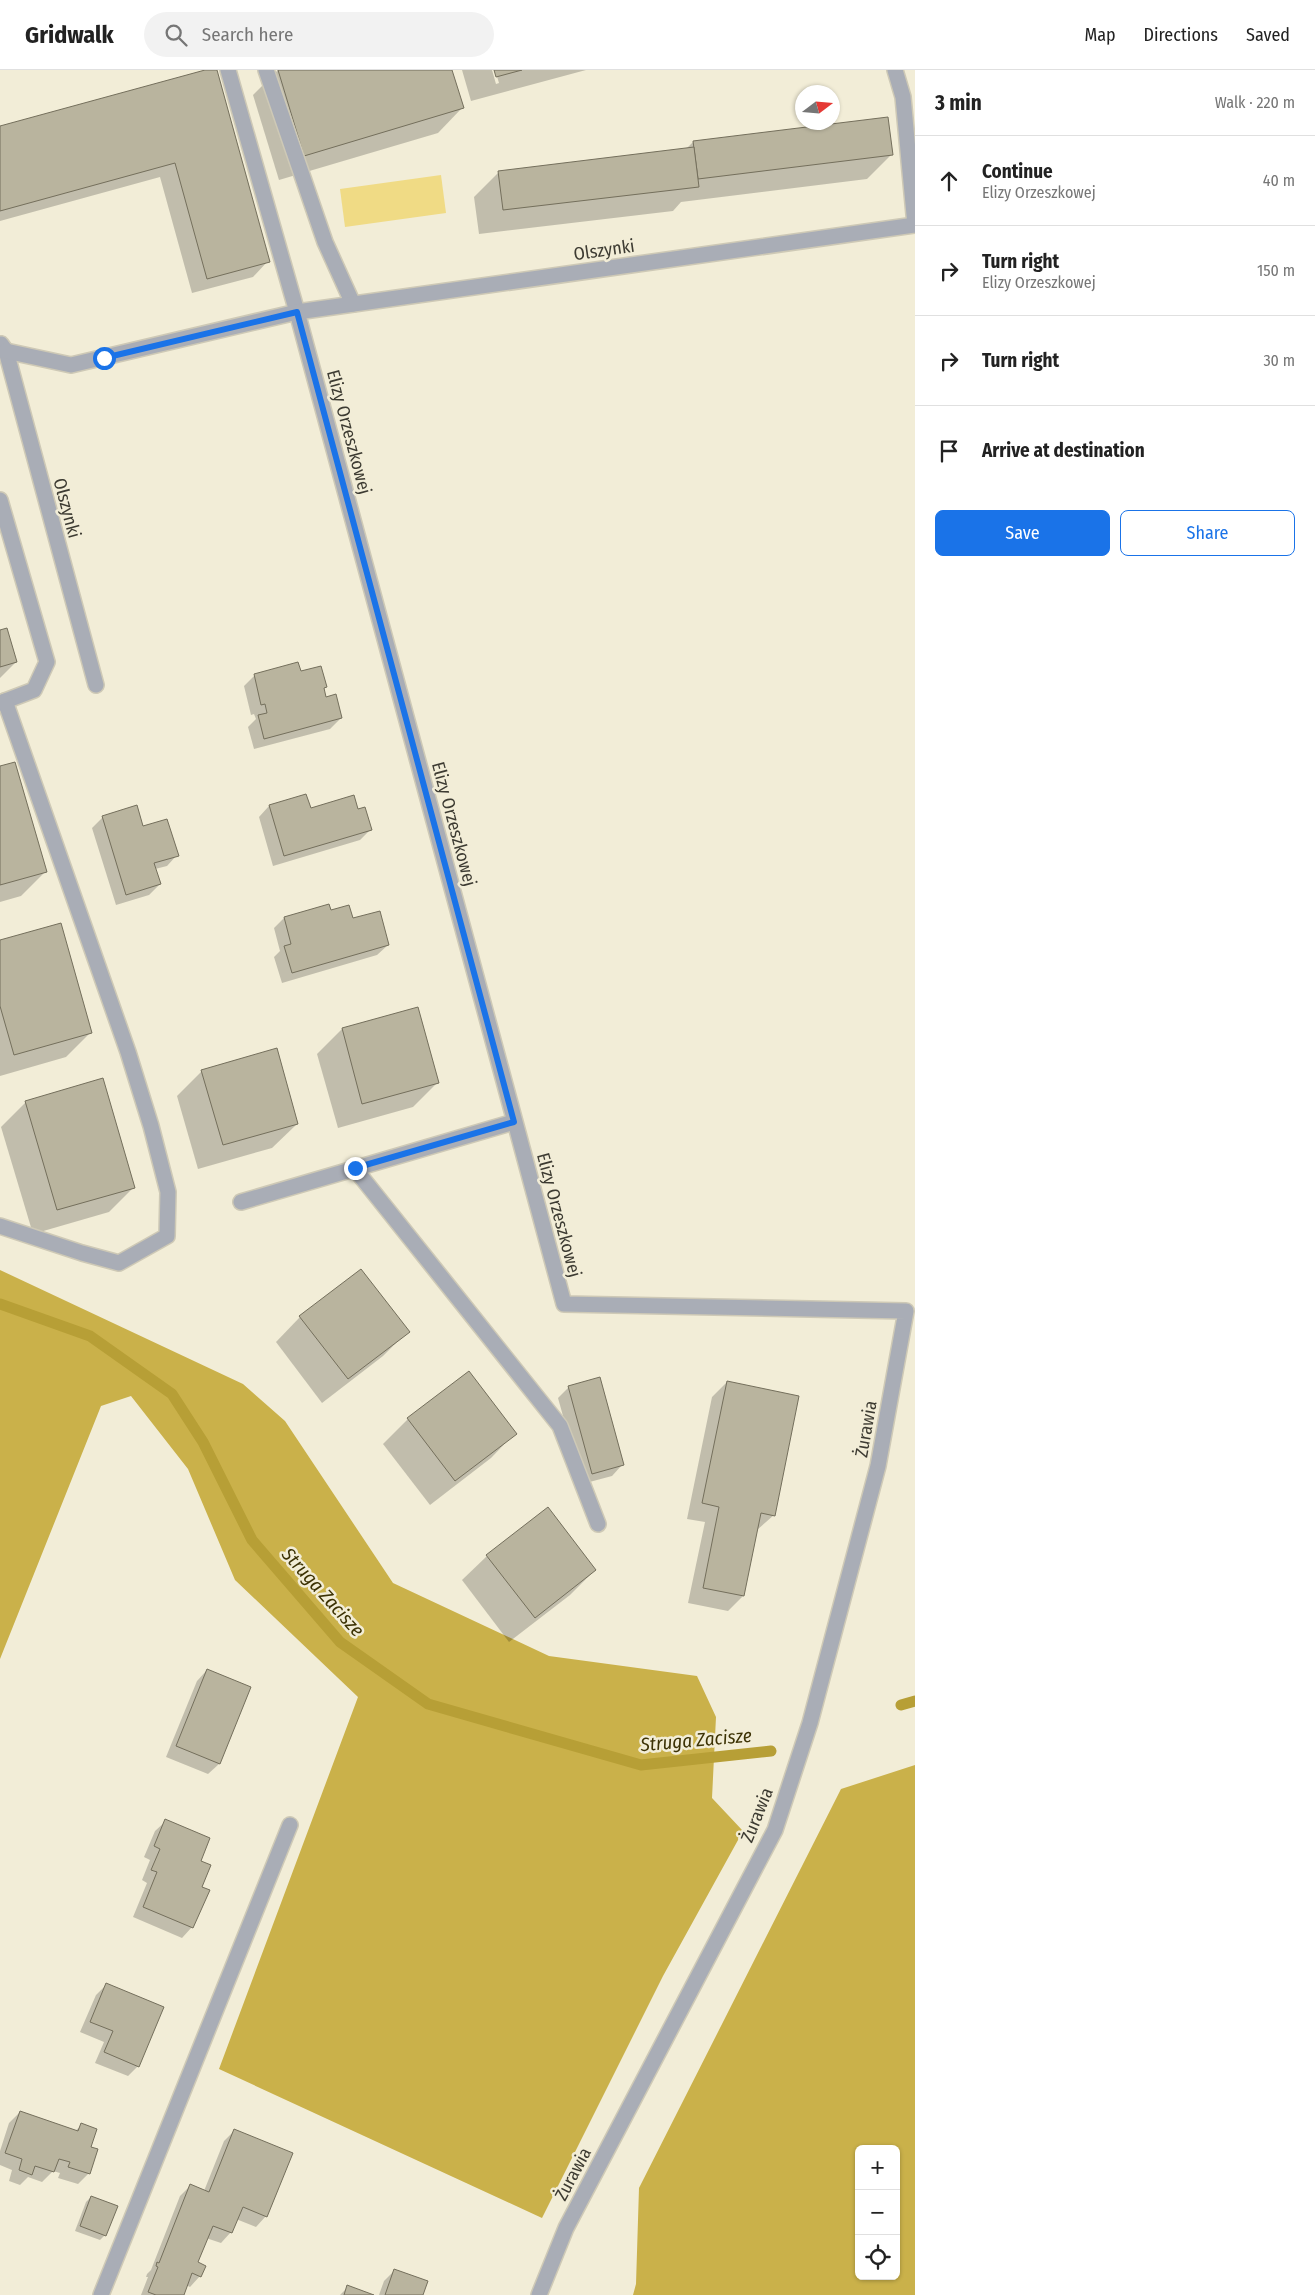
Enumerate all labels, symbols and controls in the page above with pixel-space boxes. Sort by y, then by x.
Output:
search box [144,12,494,57]
text: Gridwalk [25,21,114,49]
icon: search [162,21,190,49]
text: Search here [202,23,293,46]
text: Map [1084,24,1116,46]
text: Directions [1144,24,1218,46]
text: Saved [1246,24,1290,46]
north arrow [795,85,840,130]
text: 3 min [935,90,982,116]
text: Walk · 220 m [1215,93,1295,112]
text: Continue [982,160,1053,183]
icon: ahead [935,167,963,195]
text: 40 m [1263,171,1295,190]
text: Elizy Orzeszkowej [982,183,1096,202]
street label: Olszynki [572,235,636,265]
text: Turn right [982,250,1059,273]
icon: right [935,257,963,285]
text: 150 m [1257,261,1295,280]
text: Elizy Orzeszkowej [982,273,1096,292]
route start [93,347,116,370]
icon: right [935,347,963,375]
text: Turn right [982,349,1059,372]
text: 30 m [1263,351,1295,370]
street label: Elizy Orzeszkowej [322,367,376,497]
icon: arrive [935,437,963,465]
text: Arrive at destination [982,439,1145,462]
street label: Olszynki [48,476,86,540]
button: Save [935,510,1110,556]
button: Share [1120,510,1295,556]
street label: Elizy Orzeszkowej [427,759,481,889]
street label: Elizy Orzeszkowej [532,1150,586,1280]
route end [344,1157,367,1180]
street label: Żurawia [850,1399,882,1459]
water label: Struga Zacisze [276,1542,369,1641]
water label: Struga Zacisze [638,1724,753,1756]
street label: Żurawia [736,1784,778,1846]
street label: Żurawia [550,2143,596,2204]
map controls [855,2145,900,2280]
button: + [855,2145,900,2190]
button: − [855,2190,900,2235]
button: locate [855,2235,900,2280]

